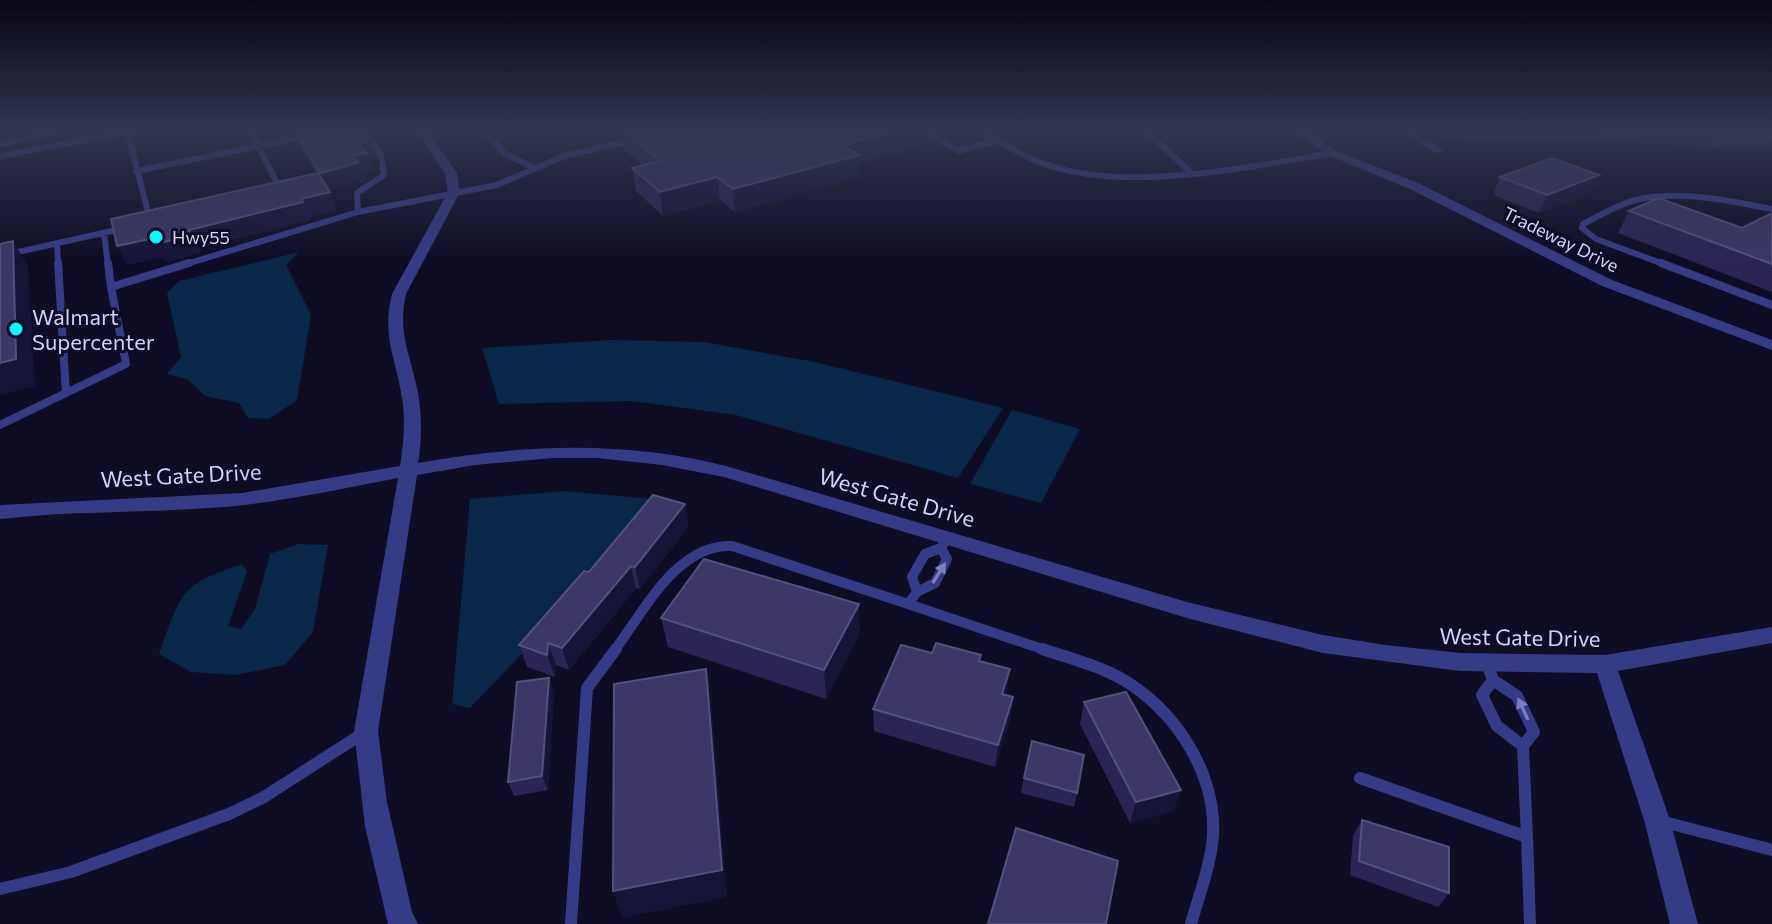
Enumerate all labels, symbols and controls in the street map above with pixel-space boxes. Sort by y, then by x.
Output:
street label: Tradeway Drive [1500,202,1622,276]
place label: Hwy55 [172,226,230,248]
marker: Hwy55 [147,228,165,246]
place label: Walmart Supercenter [32,303,155,355]
marker: Walmart Supercenter [7,320,25,338]
street label: West Gate Drive [100,457,262,493]
street label: West Gate Drive [816,462,978,532]
one-way arrow [931,563,946,584]
street label: West Gate Drive [1439,622,1601,652]
one-way arrow [1516,697,1530,721]

